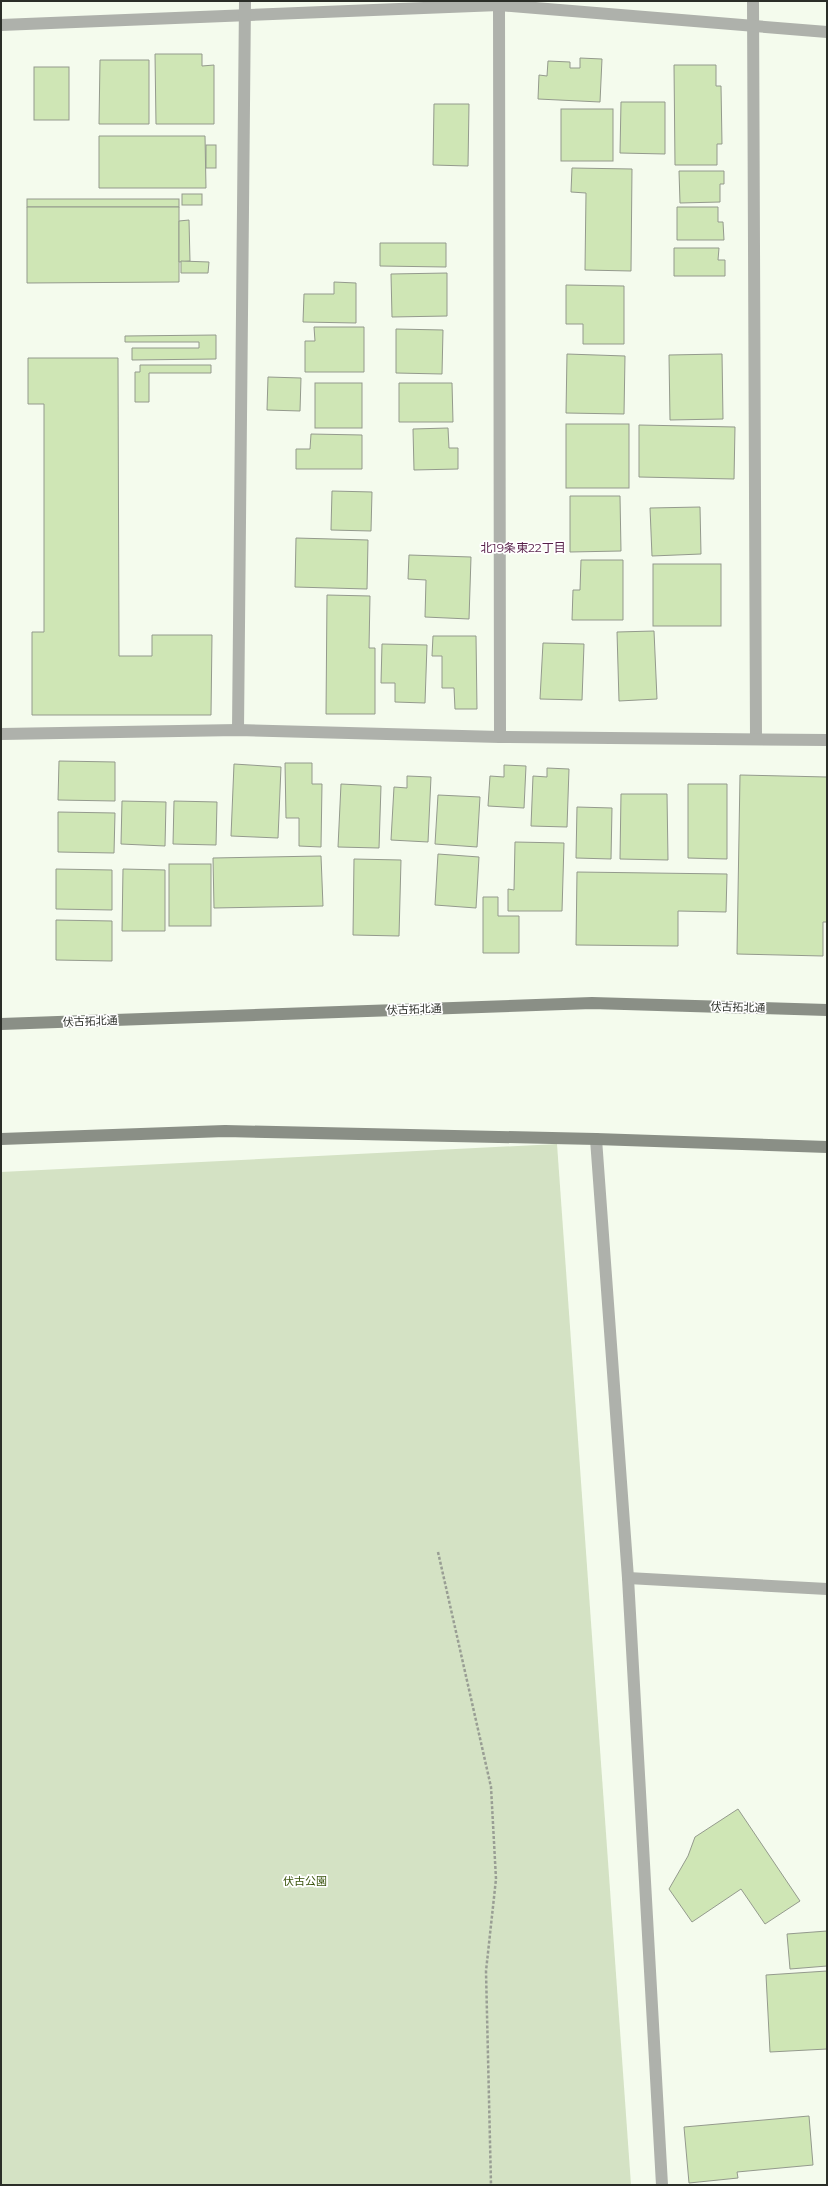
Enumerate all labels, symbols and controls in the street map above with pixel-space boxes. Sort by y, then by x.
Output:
district label: 北19条東22丁目 [480,540,566,555]
street label: 伏古拓北通 [710,999,766,1015]
street label: 伏古拓北通 [386,1001,442,1017]
street label: 伏古拓北通 [62,1013,118,1029]
park label: 伏古公園 [283,1874,327,1888]

